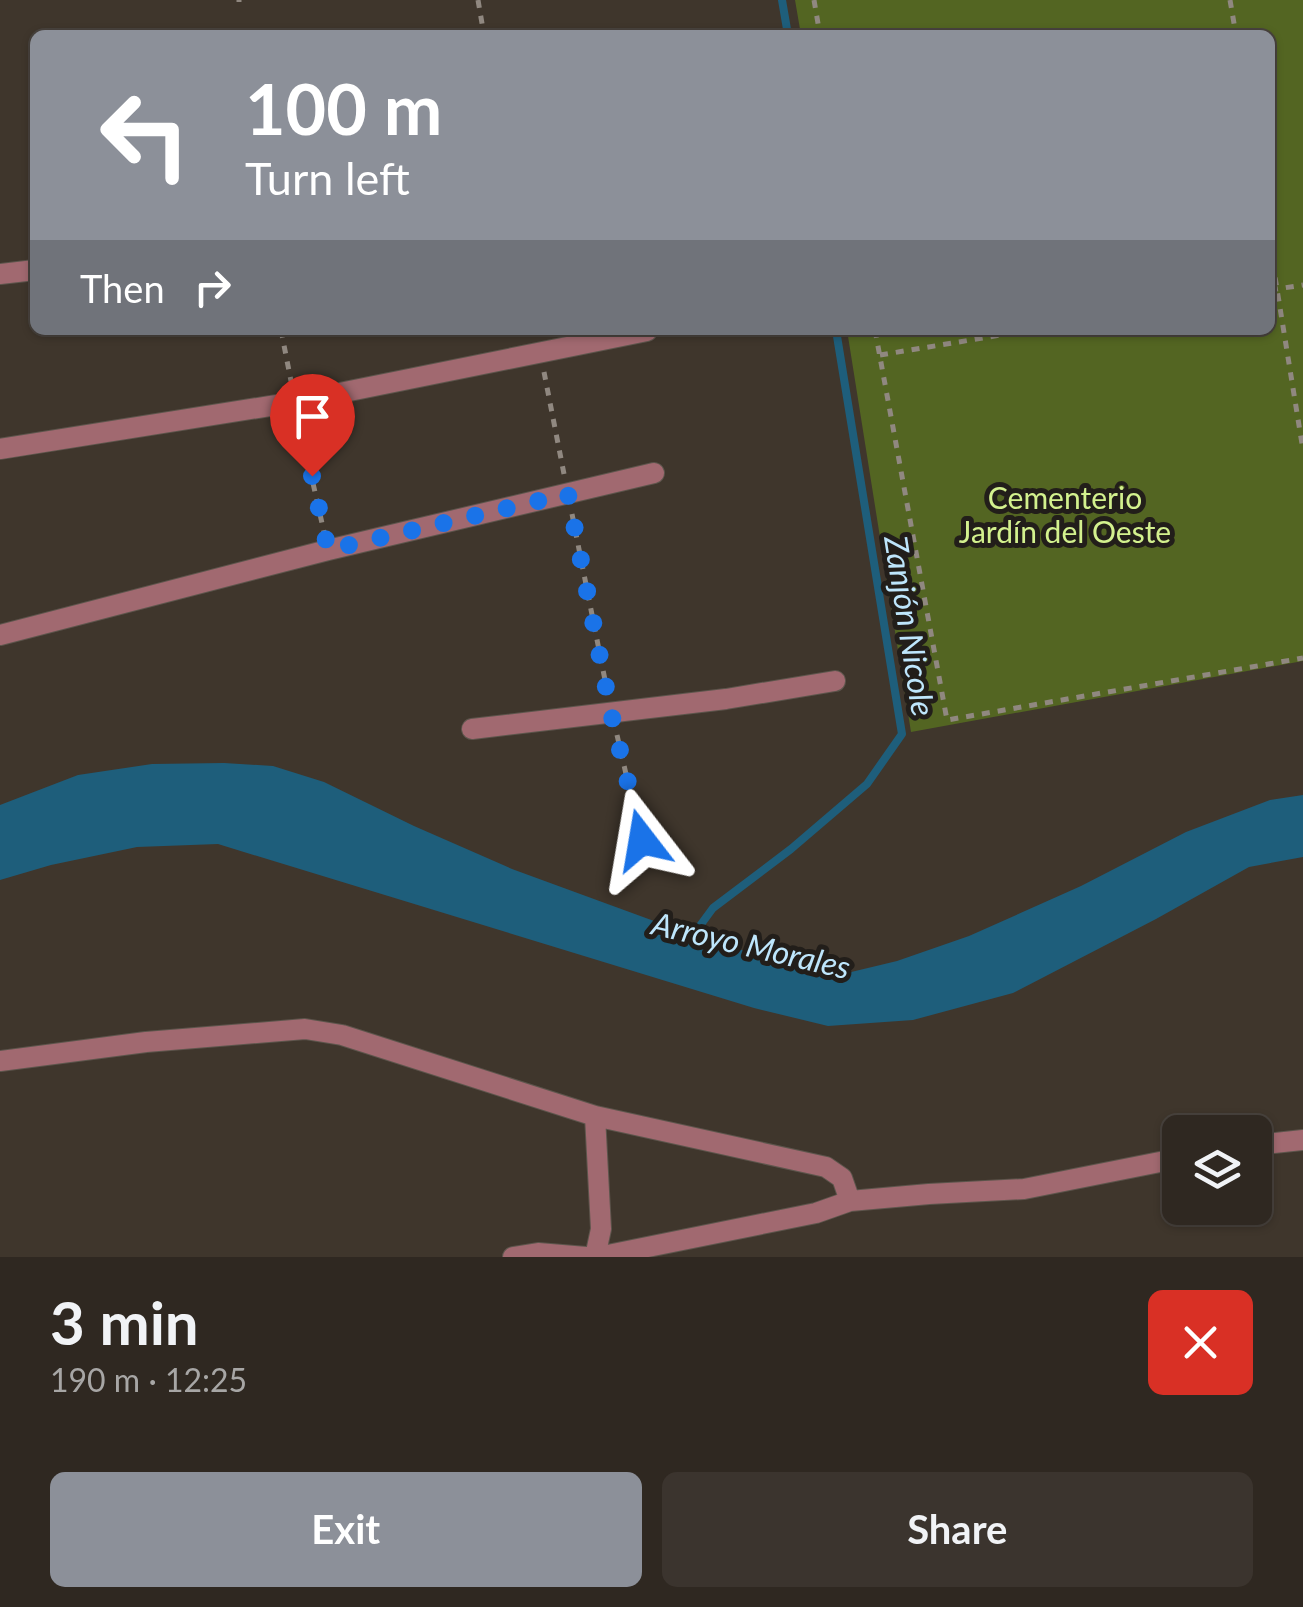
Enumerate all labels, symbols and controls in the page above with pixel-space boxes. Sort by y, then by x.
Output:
text: 100 m [245,66,442,150]
icon: left [80,70,210,200]
text: Turn left [245,151,410,205]
icon: right [185,260,240,315]
text: Then [80,265,165,311]
pin [270,374,355,477]
icon: arrive [285,389,340,444]
park label: Cementerio Jardín del Oeste [959,479,1171,549]
water label: Zanjón Nicole [877,532,944,719]
position arrow [590,788,694,892]
water label: Arroyo Morales [647,902,854,986]
map controls [1162,1115,1272,1225]
button: layers [1162,1115,1272,1225]
text: 3 min [50,1286,199,1358]
button: close [1148,1290,1253,1395]
text: 190 m · 12:25 [50,1360,247,1399]
button: Exit [50,1472,642,1587]
button: Share [662,1472,1253,1587]

